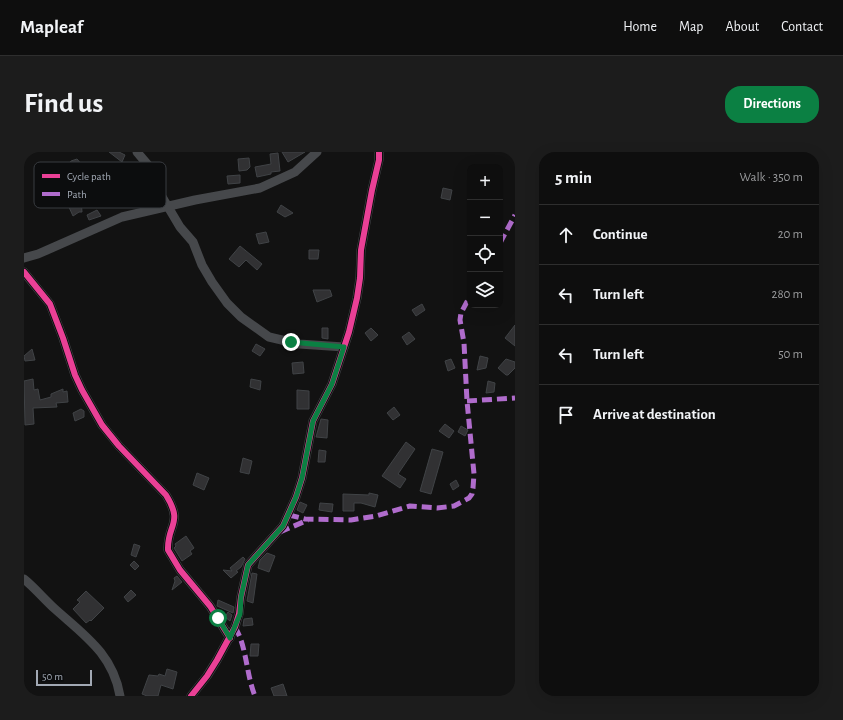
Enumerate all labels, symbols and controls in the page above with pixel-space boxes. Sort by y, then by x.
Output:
text: Mapleaf [20,18,83,37]
text: Home [623,20,657,34]
text: Map [679,20,703,34]
text: About [725,20,759,34]
text: Contact [781,20,823,34]
button: Directions [725,86,819,123]
text: Find us [24,90,103,118]
legend [34,162,166,208]
map controls [467,164,503,308]
button: + [467,164,503,200]
text: 5 min [555,169,592,186]
text: Cycle path [67,171,111,182]
text: Walk · 350 m [739,171,803,184]
text: Path [67,189,87,200]
button: − [467,200,503,236]
icon: ahead [555,224,577,246]
text: Continue [593,227,648,242]
text: 20 m [778,228,803,241]
button: locate [467,236,503,272]
button: layers [467,272,503,308]
icon: left [555,284,577,306]
text: Turn left [593,287,644,302]
text: 280 m [772,288,803,301]
route end [282,333,300,351]
icon: left [555,344,577,366]
text: Turn left [593,347,644,362]
text: 50 m [778,348,803,361]
icon: arrive [555,404,577,426]
text: Arrive at destination [593,407,716,422]
route start [209,609,227,627]
scale bar [36,668,92,687]
text: 50 m [42,671,63,682]

